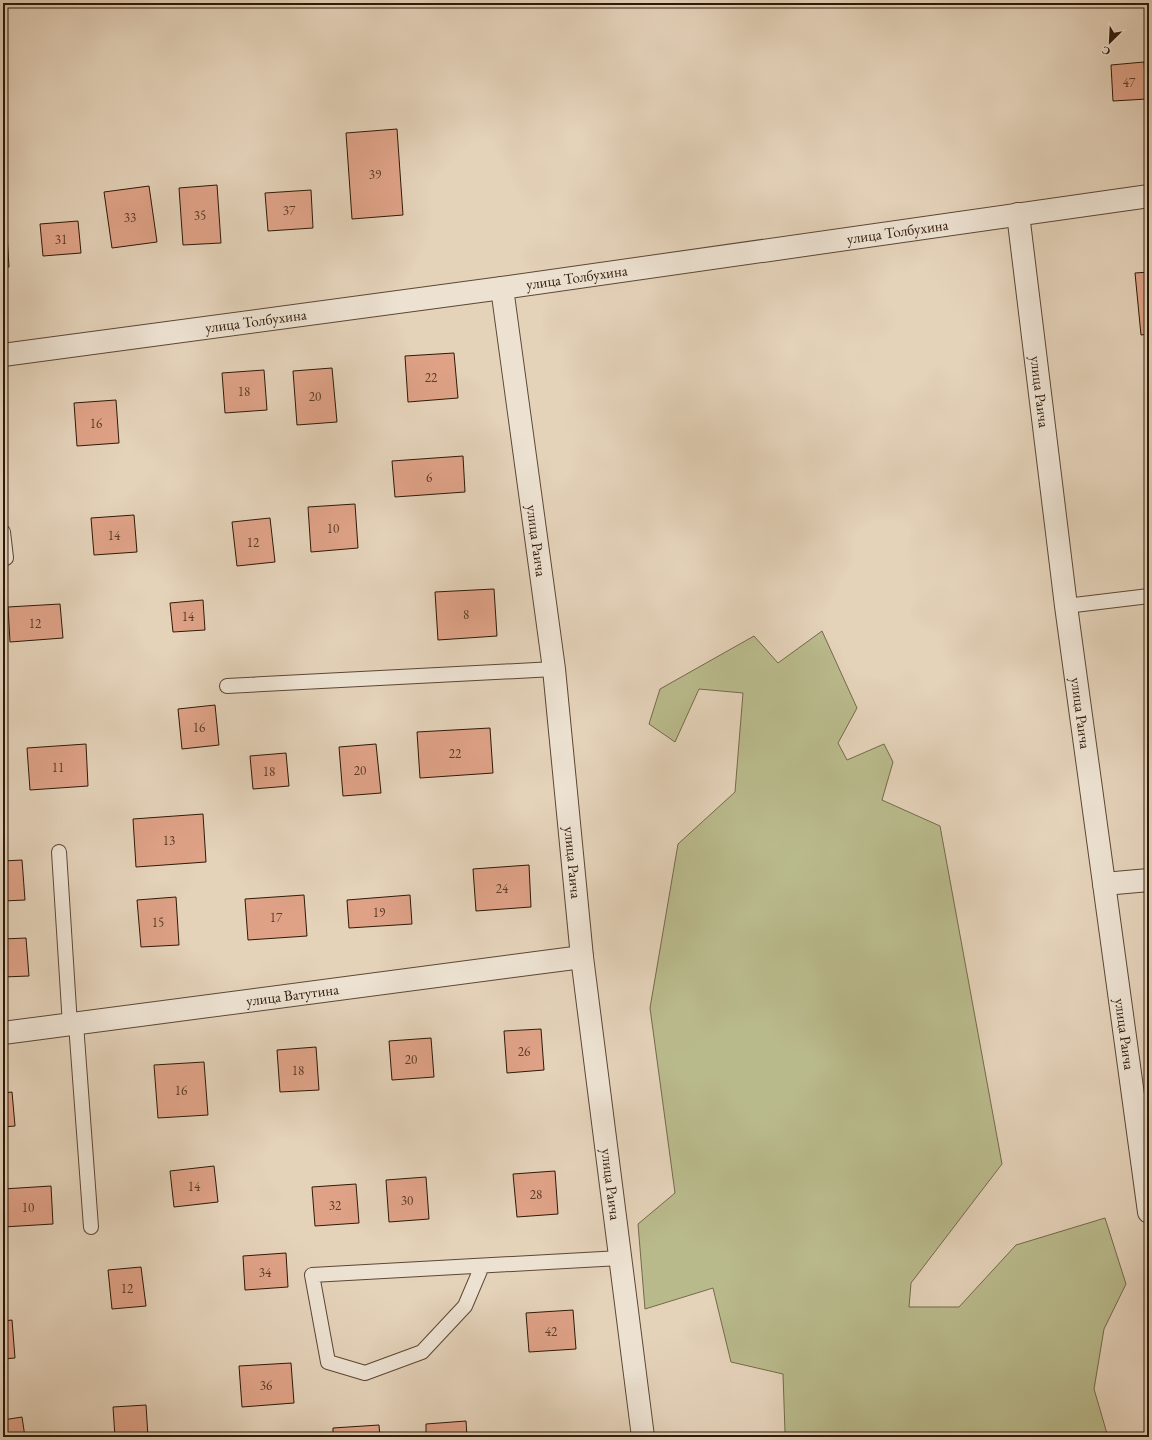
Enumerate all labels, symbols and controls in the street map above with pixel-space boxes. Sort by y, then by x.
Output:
north arrow [1090,22,1130,62]
text: С [1099,43,1112,59]
house number: 47 [1123,74,1136,91]
house number: 39 [369,166,382,183]
house number: 37 [283,202,296,219]
house number: 35 [194,207,206,224]
house number: 33 [124,209,136,226]
street label: улица Толбухина [845,215,949,248]
house number: 31 [55,231,67,248]
street label: улица Толбухина [525,260,629,293]
street label: улица Толбухина [204,304,308,337]
street label: улица Раича [1026,355,1054,429]
house number: 22 [425,369,438,386]
house number: 18 [238,383,250,400]
house number: 20 [309,388,321,405]
house number: 16 [90,415,102,432]
house number: 6 [426,469,432,486]
street label: улица Раича [523,504,551,578]
house number: 10 [327,520,339,537]
house number: 14 [108,527,121,544]
house number: 12 [247,534,260,551]
house number: 8 [463,606,469,623]
house number: 14 [182,608,195,625]
house number: 12 [29,615,42,632]
street label: улица Раича [1067,676,1095,750]
house number: 16 [193,719,205,736]
house number: 22 [449,745,462,762]
house number: 11 [52,759,64,776]
house number: 20 [354,762,366,779]
house number: 18 [263,763,275,780]
street label: улица Раича [560,826,586,899]
house number: 13 [163,832,175,849]
house number: 24 [496,880,509,897]
house number: 19 [373,904,386,921]
house number: 17 [270,909,283,926]
house number: 15 [152,914,164,931]
street label: улица Ватутина [245,979,340,1010]
street label: улица Раича [1111,997,1139,1071]
house number: 26 [518,1043,530,1060]
house number: 20 [405,1051,417,1068]
house number: 18 [292,1062,304,1079]
house number: 16 [175,1082,187,1099]
street label: улица Раича [597,1147,625,1221]
house number: 14 [188,1178,201,1195]
house number: 28 [530,1186,542,1203]
house number: 30 [401,1192,413,1209]
house number: 32 [329,1197,342,1214]
house number: 10 [22,1199,34,1216]
house number: 34 [259,1264,272,1281]
house number: 12 [121,1280,134,1297]
house number: 42 [545,1323,558,1340]
house number: 36 [260,1377,272,1394]

